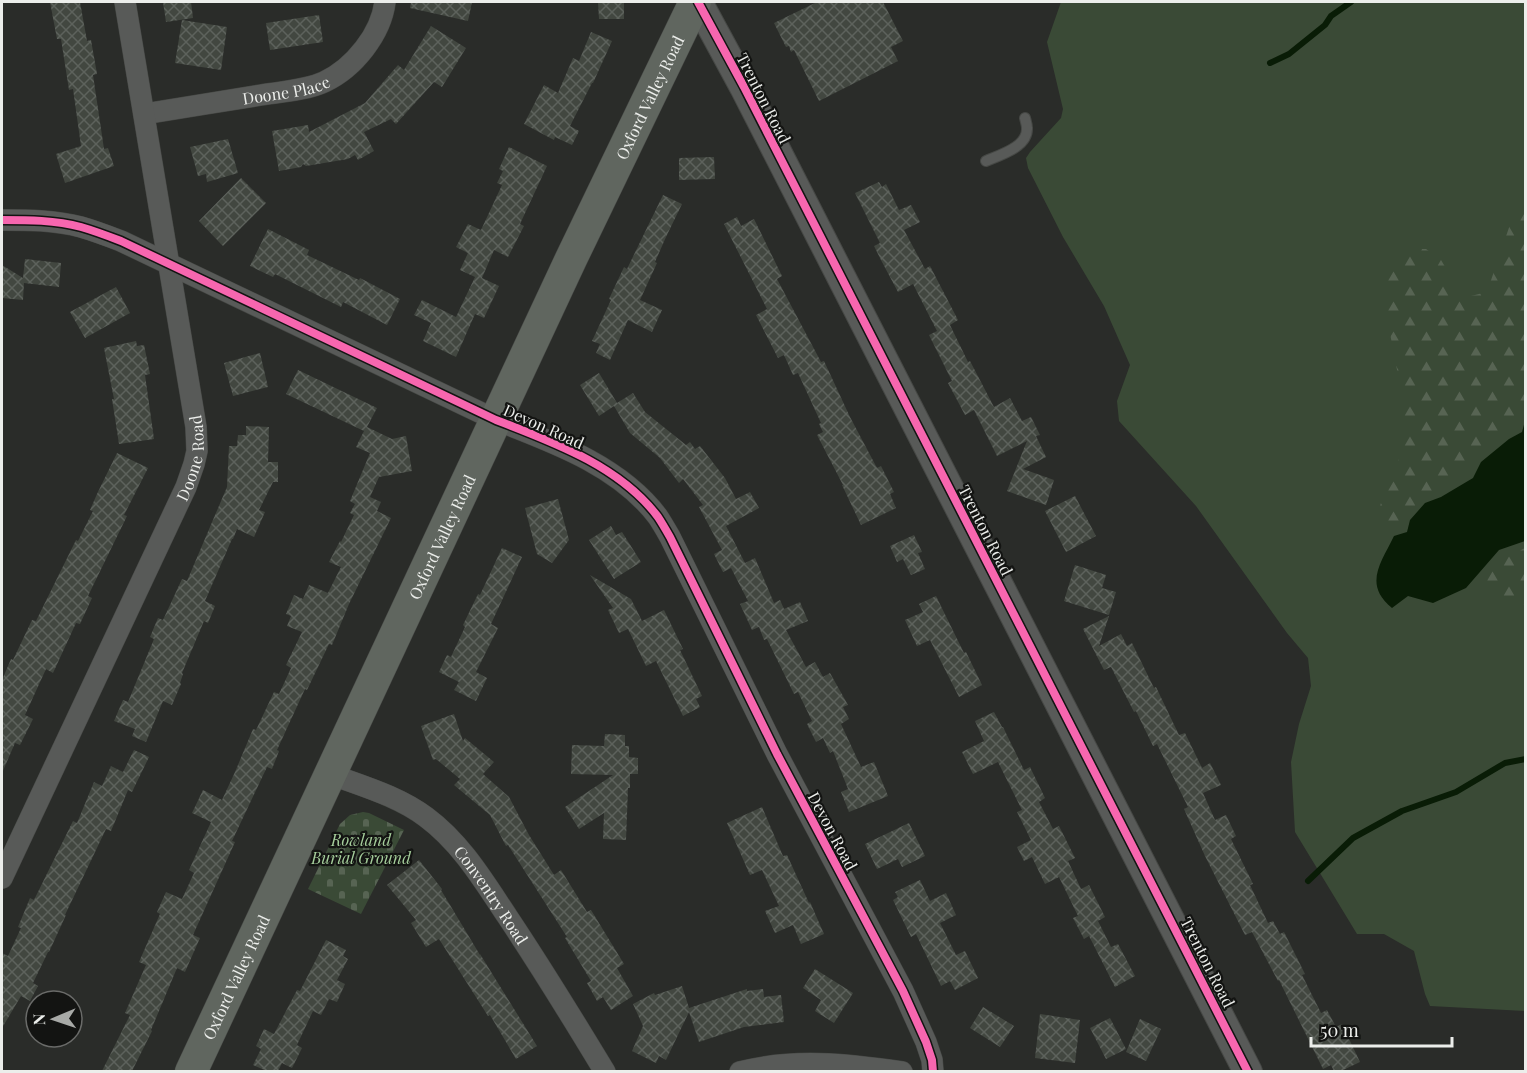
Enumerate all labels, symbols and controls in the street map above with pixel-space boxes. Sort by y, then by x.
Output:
street label: Oxford Valley Road [610,32,688,163]
street label: Trenton Road [732,49,796,147]
street label: Doone Place [241,70,333,108]
street label: Devon Road [500,399,588,453]
street label: Doone Road [171,414,208,504]
street label: Oxford Valley Road [403,471,479,602]
street label: Trenton Road [954,481,1018,579]
street label: Devon Road [804,788,862,874]
park label: Rowland Burial Ground [310,829,412,868]
street label: Conventry Road [450,841,533,948]
street label: Oxford Valley Road [197,911,274,1043]
street label: Trenton Road [1176,913,1240,1011]
north arrow [24,989,84,1049]
scale bar [1311,1010,1452,1048]
text: N [28,1013,49,1026]
text: 50 m [1320,1018,1359,1042]

